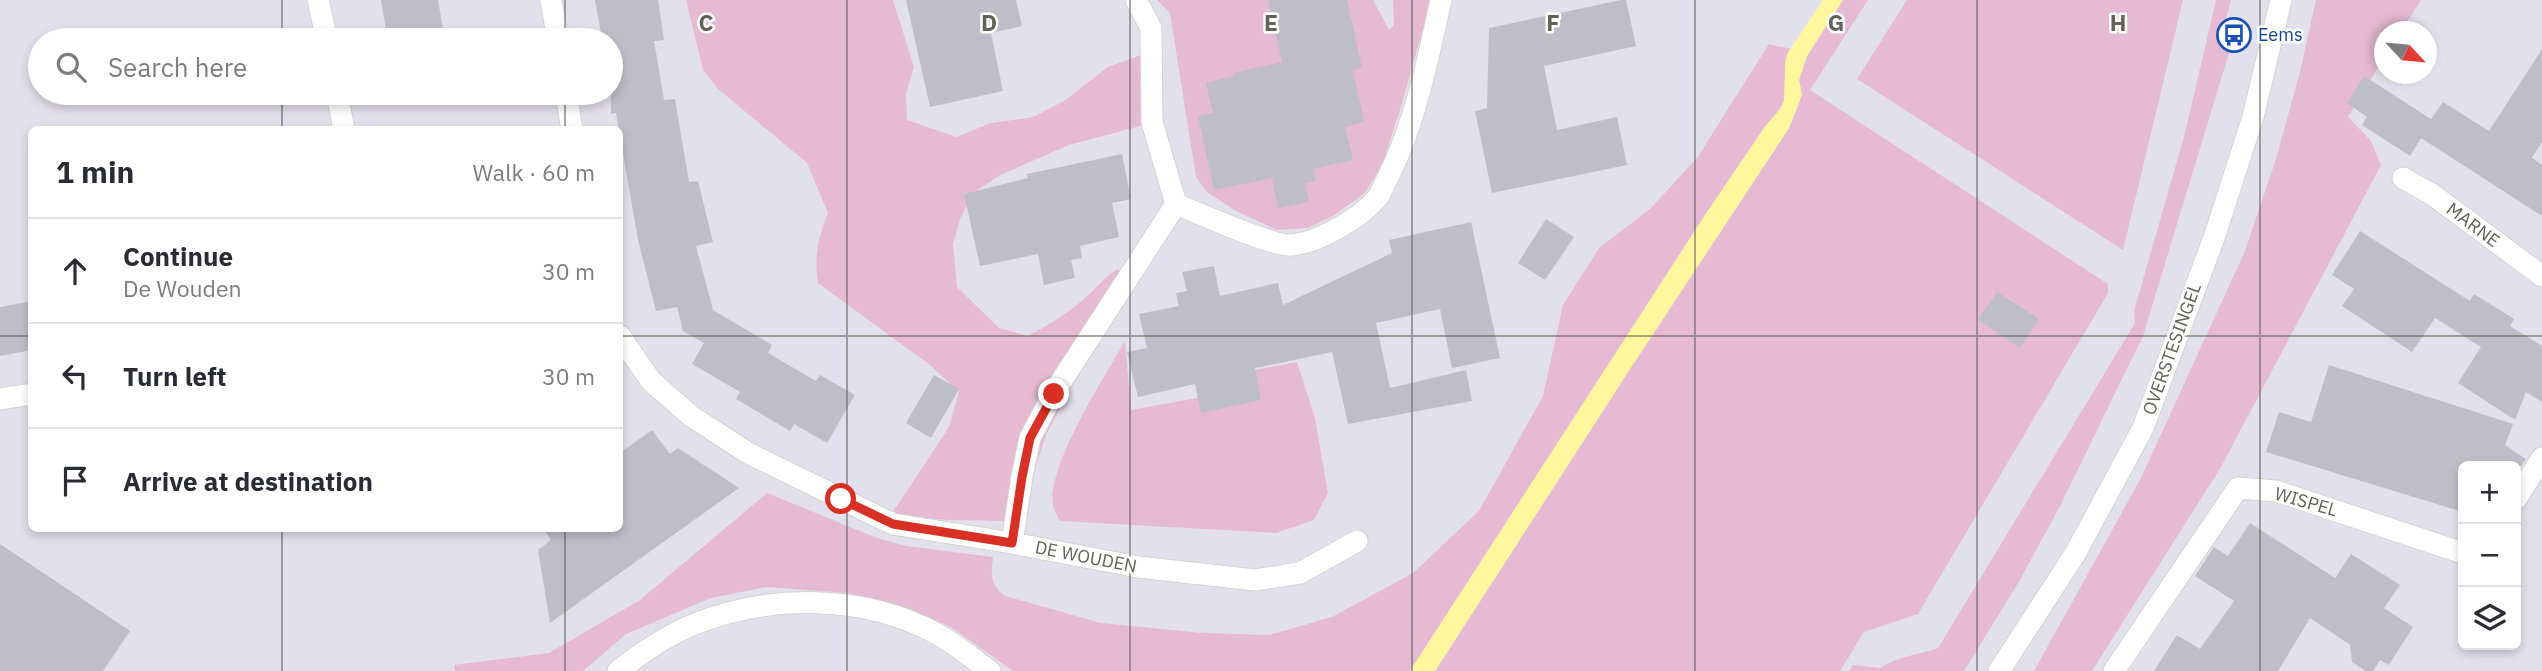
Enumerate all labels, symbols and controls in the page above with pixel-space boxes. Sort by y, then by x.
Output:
text: C [699,7,714,37]
text: D [981,7,997,37]
text: E [1264,7,1278,37]
text: F [1546,7,1560,37]
text: G [1828,7,1844,37]
text: H [2110,7,2126,37]
bus stop icon: Eems [2215,16,2253,54]
north arrow [2374,21,2437,84]
place label: Eems [2258,23,2303,46]
search box [28,28,623,105]
icon: search [52,48,90,86]
text: Search here [108,50,247,84]
text: 1 min [56,152,134,191]
text: Walk · 60 m [473,157,595,187]
street label: MARNE [2442,197,2505,252]
text: Continue [123,239,233,273]
icon: ahead [56,252,94,290]
text: 30 m [542,256,595,286]
text: De Wouden [123,273,242,303]
street label: OVERSTESINGEL [2137,280,2206,418]
icon: left [56,357,94,395]
text: Turn left [123,359,226,393]
text: 30 m [542,361,595,391]
route end [1038,378,1069,409]
map controls [2458,461,2521,650]
button: + [2458,461,2521,524]
icon: arrive [56,462,94,500]
text: Arrive at destination [123,464,373,498]
street label: WISPEL [2272,482,2340,521]
route start [825,483,856,514]
button: − [2458,524,2521,587]
street label: DE WOUDEN [1033,535,1139,578]
button: layers [2458,587,2521,650]

